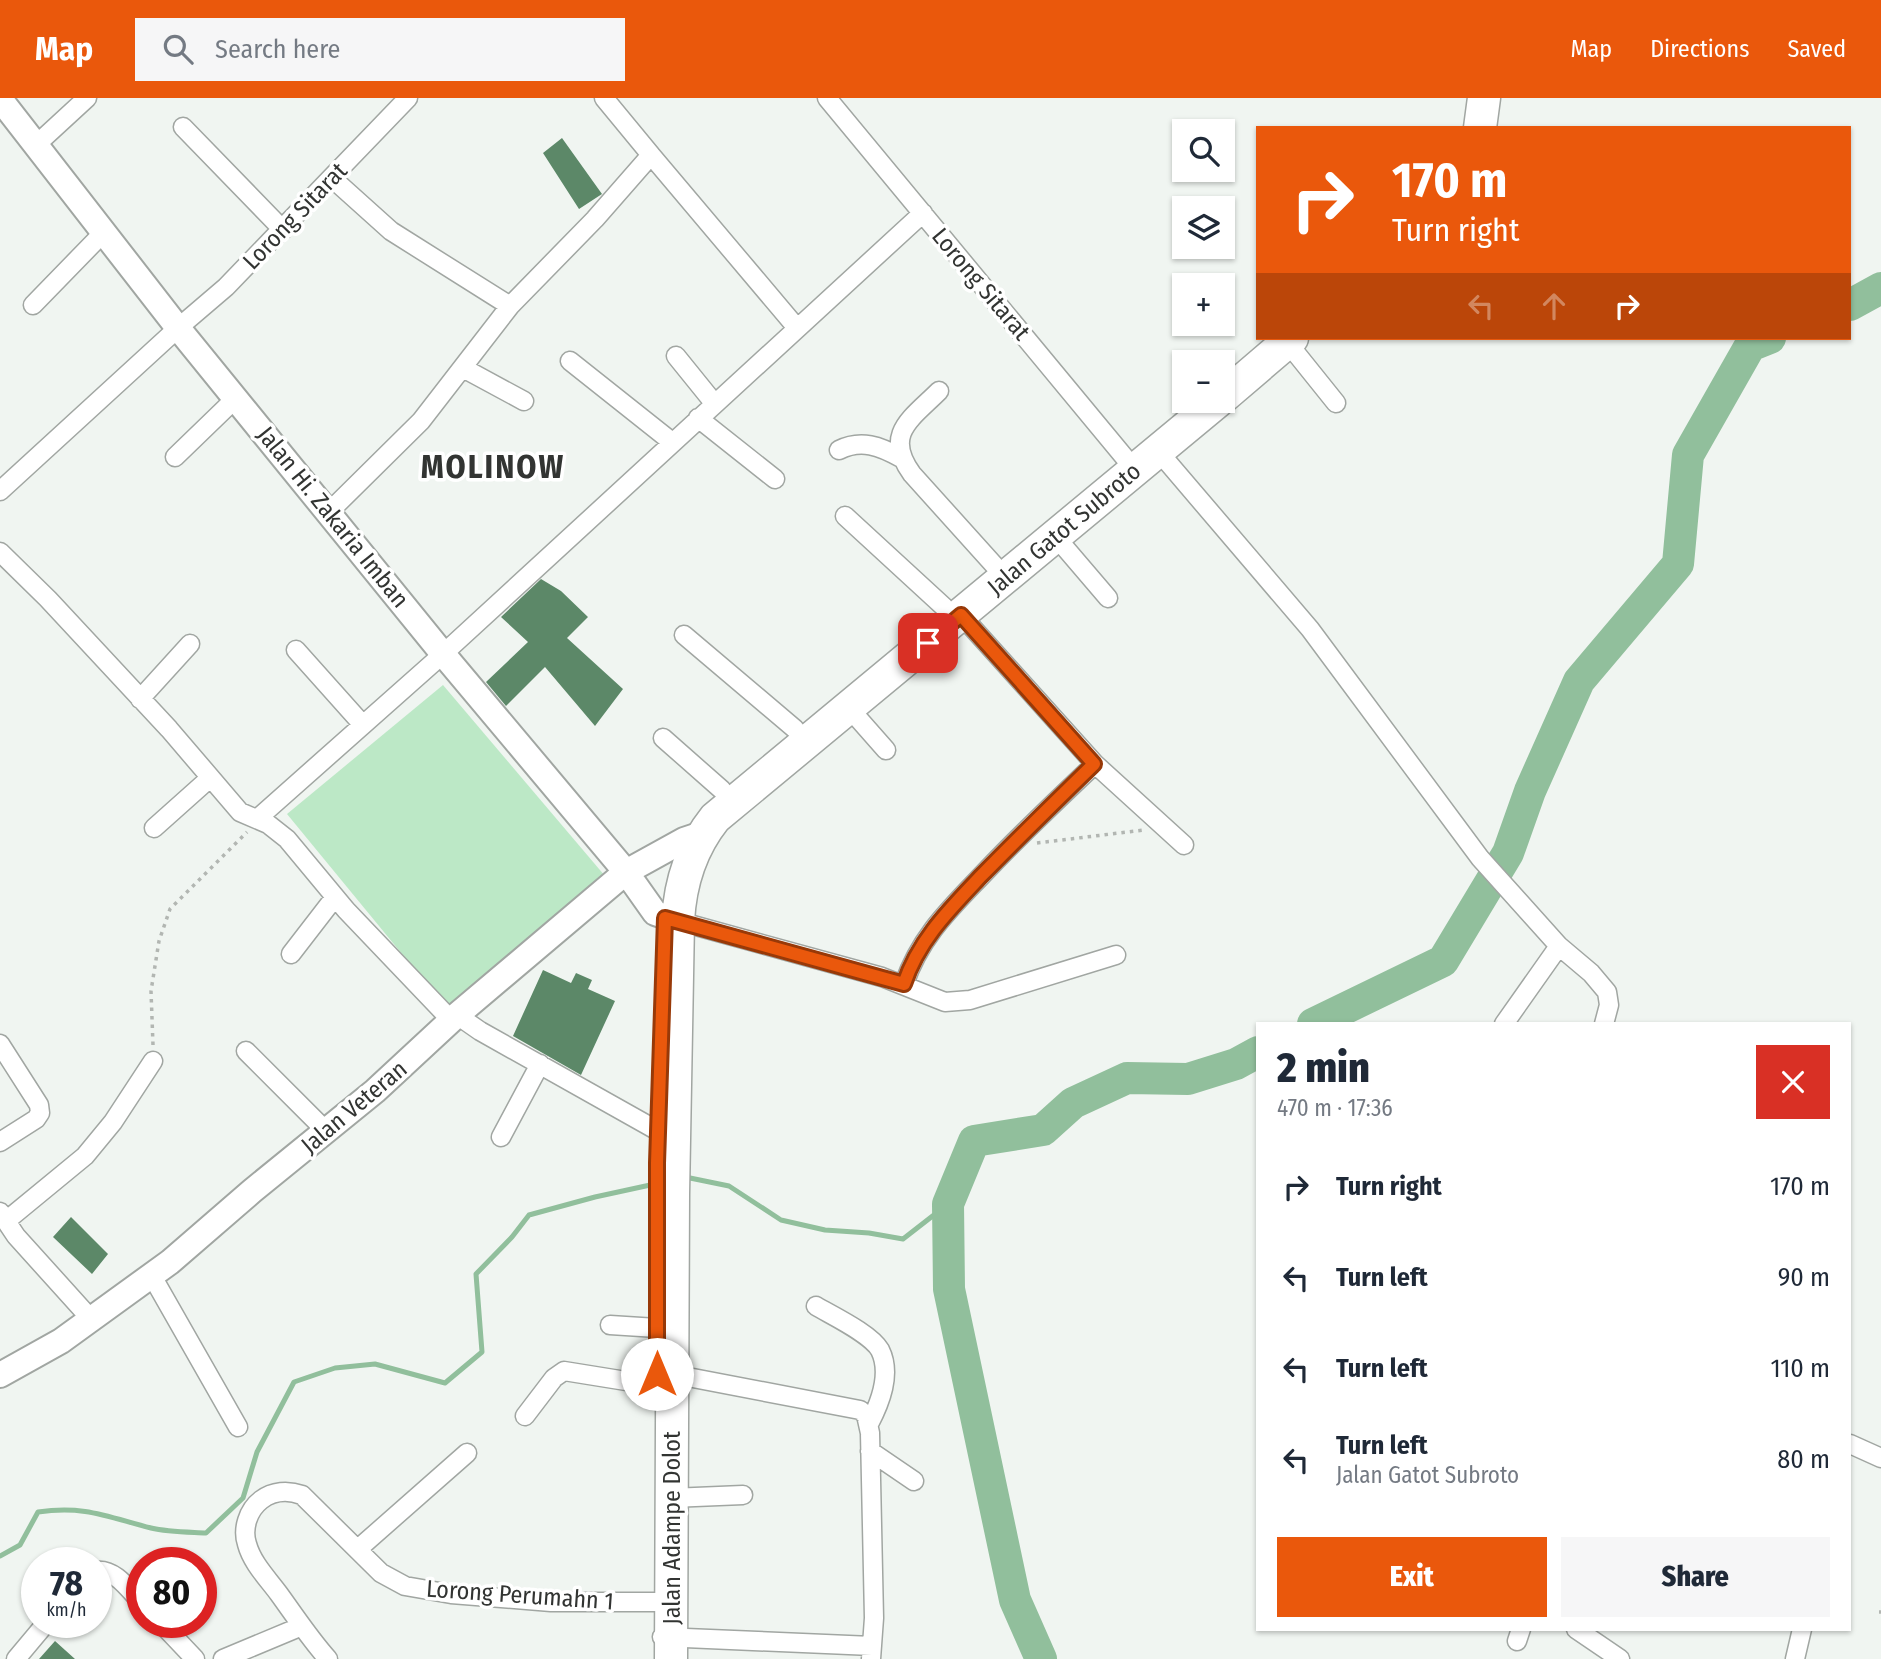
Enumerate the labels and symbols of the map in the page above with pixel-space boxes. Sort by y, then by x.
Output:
street label: Lorong Sitarat [237,157,353,275]
street label: Lorong Sitarat [926,222,1036,346]
street label: Jalan Hi. Zakaria Imban [251,421,415,613]
district label: MOLINOW [421,448,565,486]
street label: Jalan Gatot Subroto [982,457,1146,601]
pin [898,613,958,673]
street label: Jalan Veteran [296,1055,412,1159]
position arrow [620,1337,694,1411]
street label: Jalan Adampe Dolot [658,1431,686,1625]
speed limit sign: 80 [126,1547,217,1638]
street label: Lorong Perumahn 1 [425,1574,615,1616]

